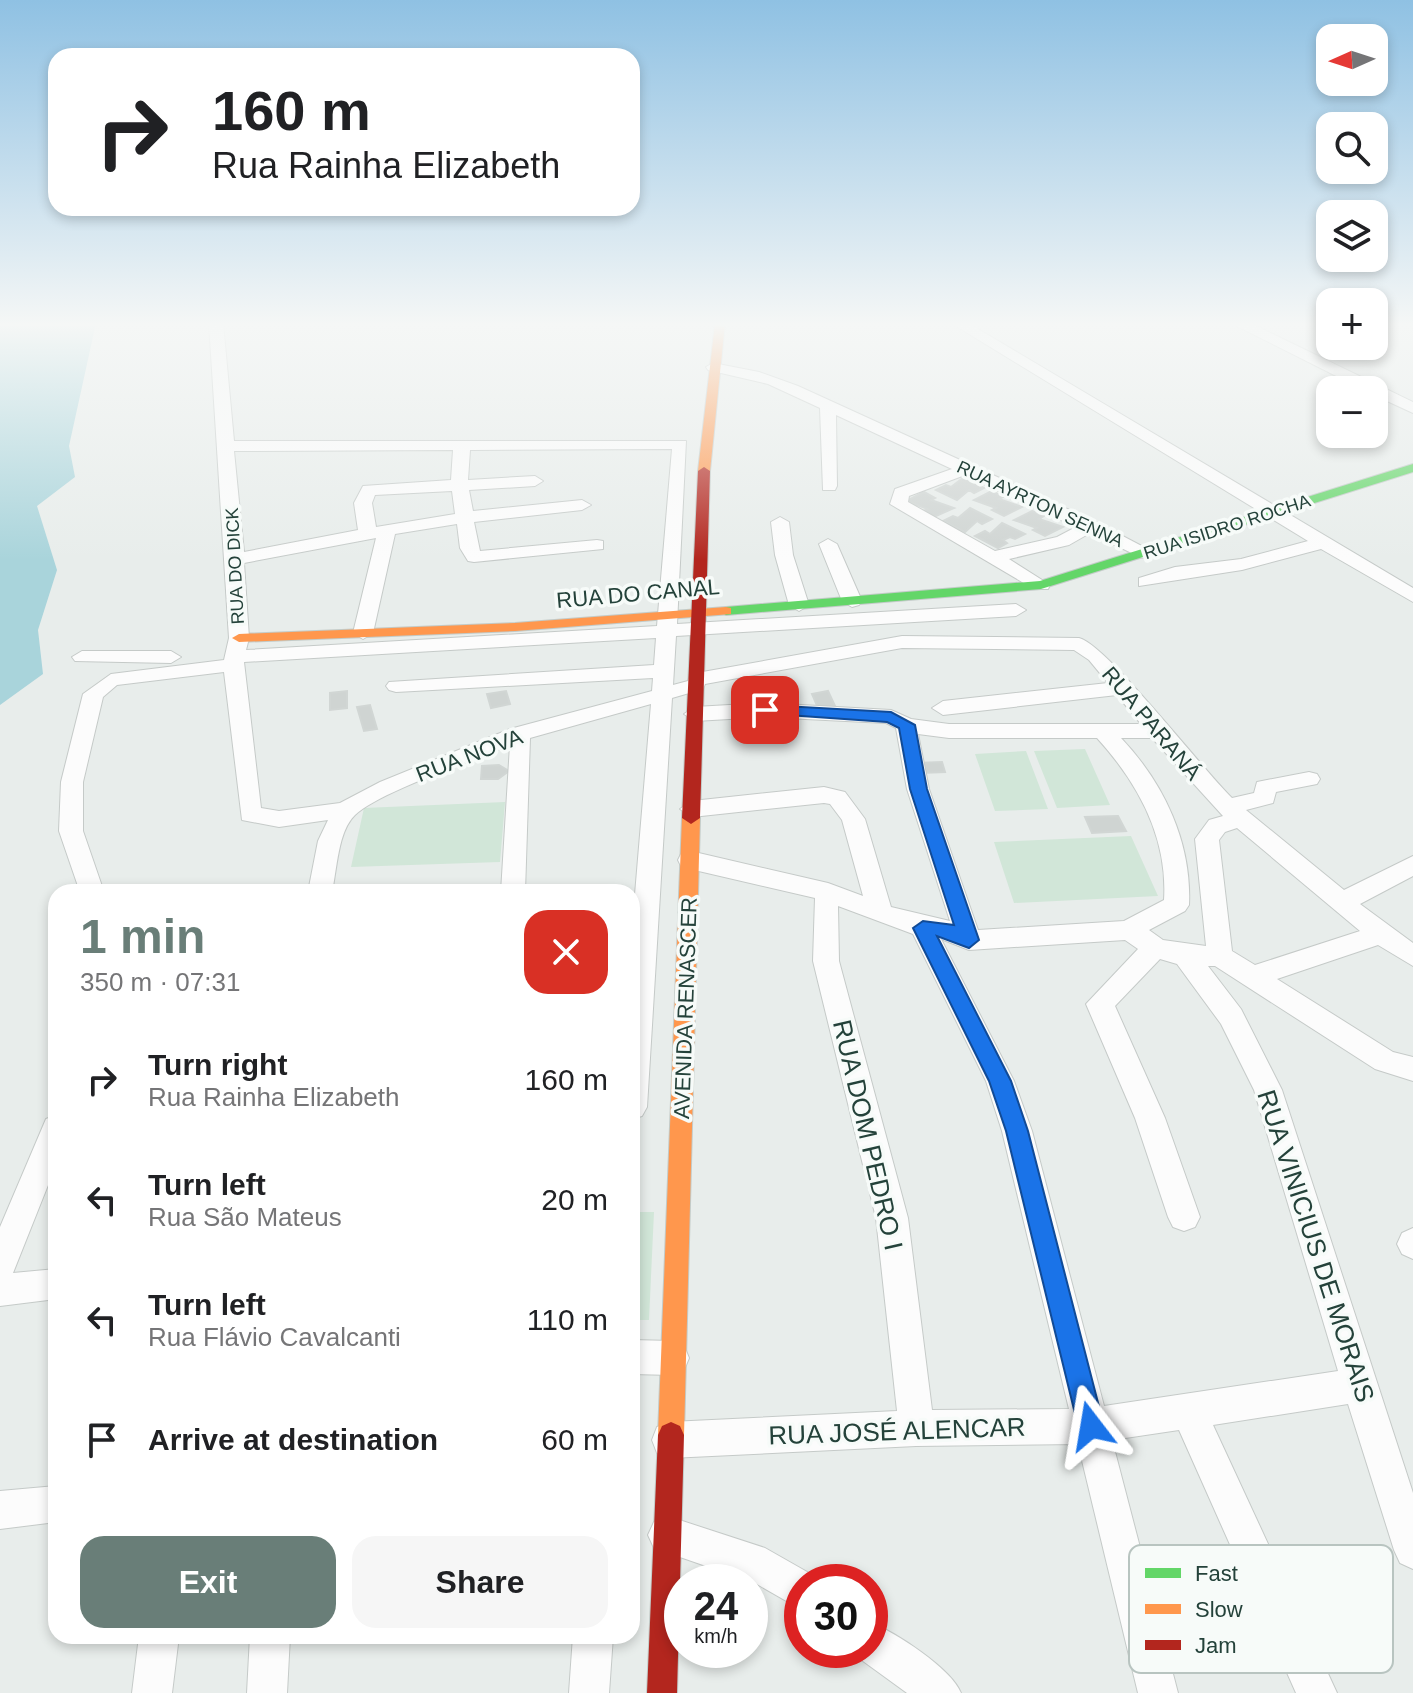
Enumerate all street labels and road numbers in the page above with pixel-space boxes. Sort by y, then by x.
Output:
street label: RUA AYRTON SENNA [954,457,1126,551]
street label: RUA ISIDRO ROCHA [1141,491,1313,563]
street label: RUA DO DICK [222,507,248,625]
street label: RUA DO CANAL [555,574,721,613]
street label: RUA PARANÁ [1097,662,1206,785]
street label: RUA NOVA [412,724,526,787]
street label: AVENIDA RENASCER [669,897,702,1119]
street label: RUA DOM PEDRO I [827,1017,909,1253]
street label: RUA VINICIUS DE MORAIS [1251,1086,1381,1406]
street label: RUA JOSÉ ALENCAR [768,1412,1026,1450]

